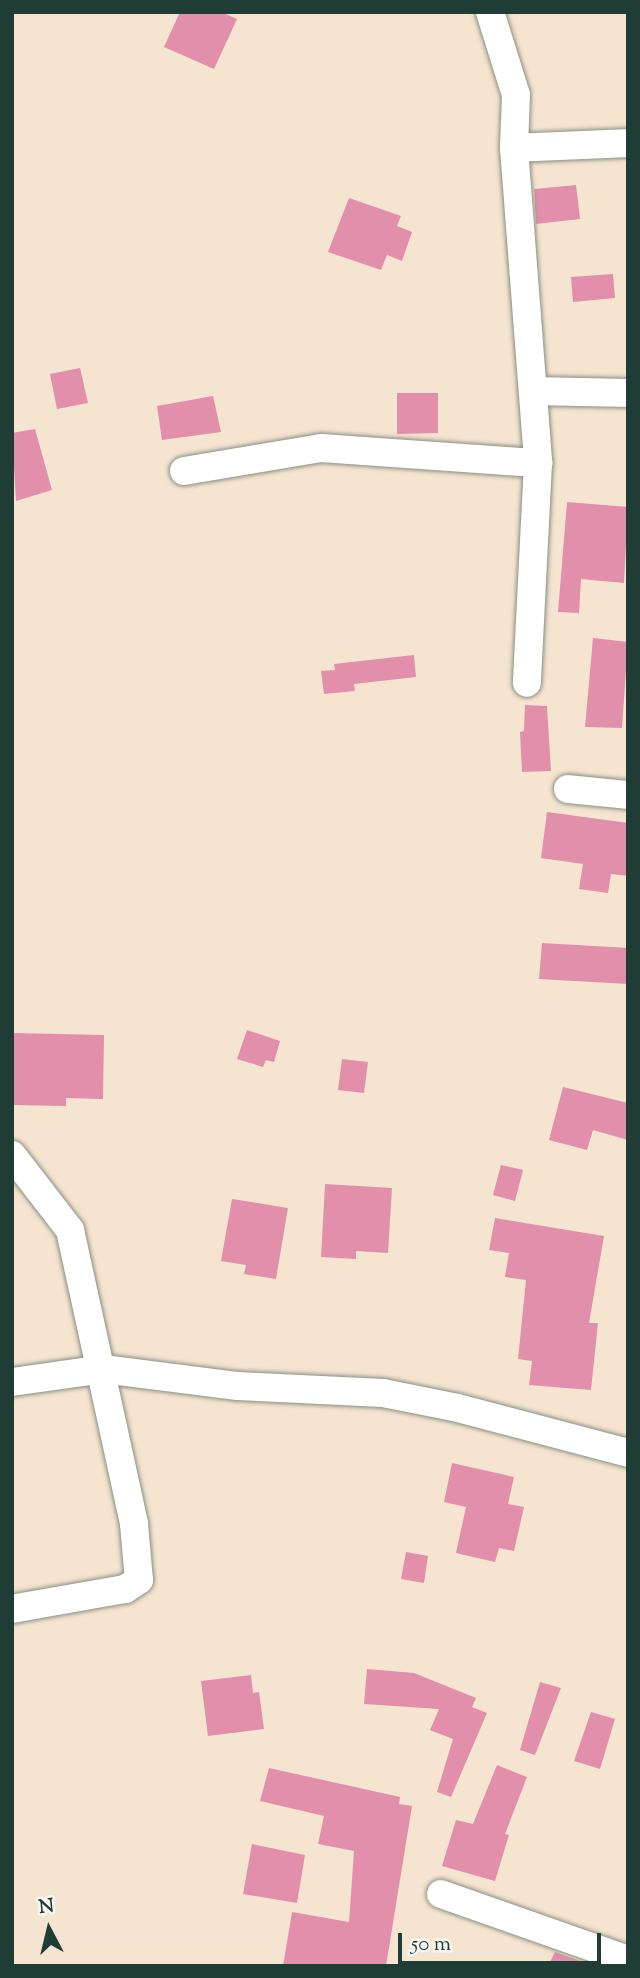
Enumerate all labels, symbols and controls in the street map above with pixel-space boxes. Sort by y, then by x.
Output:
text: N [37,1893,56,1922]
north arrow [14,1894,84,1964]
scale bar [402,1918,605,1962]
text: 50 m [411,1930,451,1960]

